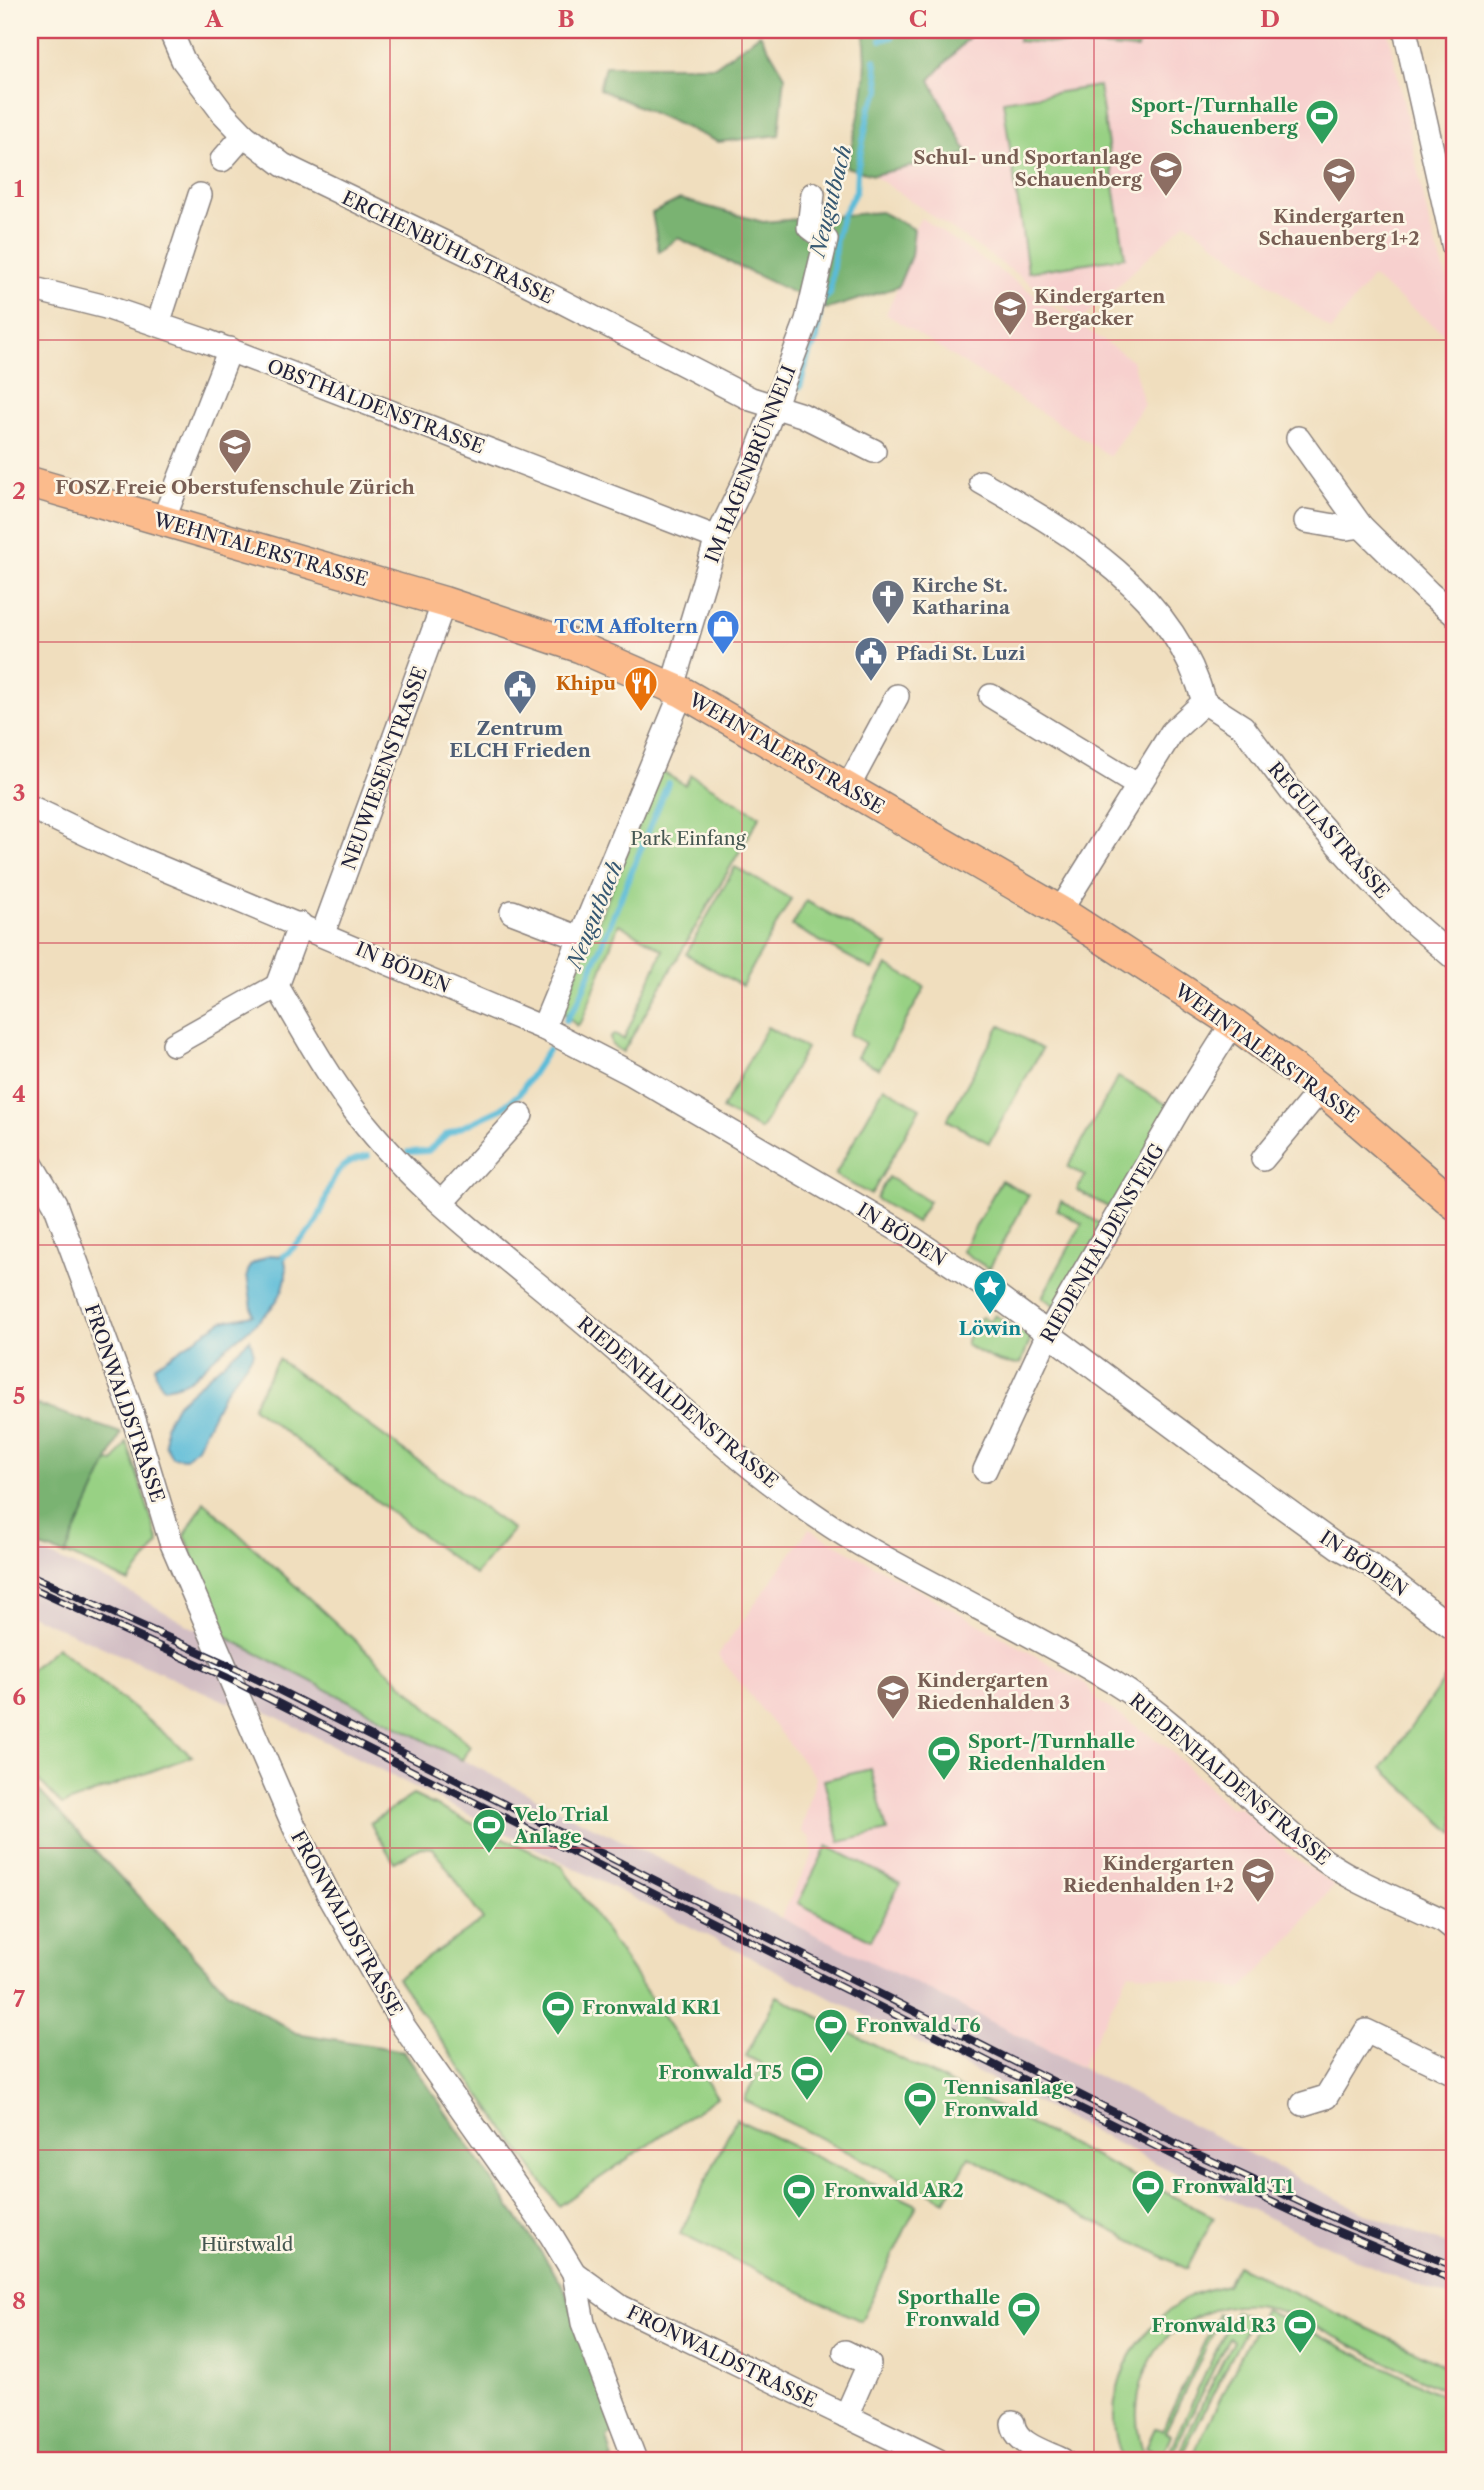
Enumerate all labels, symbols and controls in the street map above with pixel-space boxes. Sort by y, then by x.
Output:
text: A [204,5,224,33]
text: B [557,5,575,33]
text: C [909,5,927,33]
text: D [1260,5,1280,33]
place label: Sport-/Turnhalle Schauenberg [1131,94,1299,139]
sports icon: Sport-/Turnhalle Schauenberg [1303,97,1341,146]
water label: Neugutbach [804,142,856,261]
place label: Schul- und Sportanlage Schauenberg [913,146,1143,191]
school or university icon: Schul- und Sportanlage Schauenberg [1147,149,1185,198]
school or university icon: Kindergarten Schauenberg 1+2 [1320,155,1358,204]
text: 1 [14,175,25,203]
street label: ERCHENBÜHLSTRASSE [338,186,557,309]
place label: Kindergarten Schauenberg 1+2 [1258,205,1420,250]
place label: Kindergarten Bergacker [1034,285,1165,330]
school or university icon: Kindergarten Bergacker [991,288,1029,337]
street label: OBSTHALDENSTRASSE [264,354,488,459]
street label: IM HAGENBRÜNNELI [700,362,801,566]
school or university icon: FOSZ Freie Oberstufenschule Zürich [216,426,254,475]
place label: FOSZ Freie Oberstufenschule Zürich [55,476,415,499]
text: 2 [12,477,26,505]
street label: WEHNTALERSTRASSE [150,508,371,591]
place label: Kirche St. Katharina [912,574,1011,619]
church icon: Kirche St. Katharina [869,577,907,626]
shop icon: TCM Affoltern [704,607,742,656]
place label: TCM Affoltern [554,615,698,638]
public building icon: Pfadi St. Luzi [852,634,890,683]
place label: Pfadi St. Luzi [896,642,1025,665]
street label: NEUWIESENSTRASSE [337,664,432,873]
restaurant icon: Khipu [622,664,660,713]
public building icon: Zentrum ELCH Frieden [501,667,539,716]
place label: Khipu [556,672,616,695]
street label: WEHNTALERSTRASSE [684,688,888,819]
place label: Zentrum ELCH Frieden [449,717,591,762]
street label: REGULASTRASSE [1263,758,1394,903]
text: 3 [13,779,26,807]
park label: Park Einfang [630,827,747,850]
water label: Neugutbach [561,857,628,974]
street label: IN BÖDEN [352,937,454,998]
street label: WEHNTALERSTRASSE [1169,978,1363,1128]
text: 4 [12,1080,26,1108]
street label: RIEDENHALDENSTEIG [1036,1140,1169,1347]
street label: IN BÖDEN [853,1198,951,1271]
place icon: Löwin [971,1267,1009,1316]
street label: FRONWALDSTRASSE [80,1301,169,1505]
street label: RIEDENHALDENSTRASSE [573,1312,782,1493]
place label: Löwin [959,1317,1021,1340]
text: 5 [13,1382,25,1410]
street label: IN BÖDEN [1316,1526,1412,1601]
place label: Kindergarten Riedenhalden 3 [917,1669,1070,1714]
school or university icon: Kindergarten Riedenhalden 3 [874,1672,912,1721]
text: 6 [12,1683,26,1711]
street label: RIEDENHALDENSTRASSE [1125,1689,1334,1870]
place label: Sport-/Turnhalle Riedenhalden [968,1730,1135,1775]
sports icon: Sport-/Turnhalle Riedenhalden [925,1733,963,1782]
place label: Velo Trial Anlage [513,1803,609,1848]
sports icon: Velo Trial Anlage [470,1806,508,1855]
street label: FRONWALDSTRASSE [286,1827,407,2020]
place label: Kindergarten Riedenhalden 1+2 [1063,1852,1234,1897]
school or university icon: Kindergarten Riedenhalden 1+2 [1239,1855,1277,1904]
text: 7 [13,1985,25,2013]
sports icon: Fronwald KR1 [539,1988,577,2037]
place label: Fronwald KR1 [582,1996,721,2019]
sports icon: Fronwald T6 [812,2006,850,2055]
place label: Fronwald T6 [856,2014,981,2037]
sports icon: Fronwald T5 [788,2053,826,2102]
place label: Fronwald T5 [658,2061,782,2084]
place label: Tennisanlage Fronwald [944,2076,1074,2121]
sports icon: Tennisanlage Fronwald [901,2079,939,2128]
sports icon: Fronwald T1 [1129,2167,1167,2216]
sports icon: Fronwald AR2 [780,2171,818,2220]
place label: Fronwald T1 [1172,2175,1294,2198]
place label: Fronwald AR2 [824,2179,964,2202]
park label: Hürstwald [201,2233,294,2256]
place label: Sporthalle Fronwald [897,2286,1000,2331]
text: 8 [12,2287,26,2315]
sports icon: Sporthalle Fronwald [1005,2289,1043,2338]
street label: FRONWALDSTRASSE [623,2301,820,2412]
sports icon: Fronwald R3 [1281,2306,1319,2355]
place label: Fronwald R3 [1151,2314,1276,2337]

